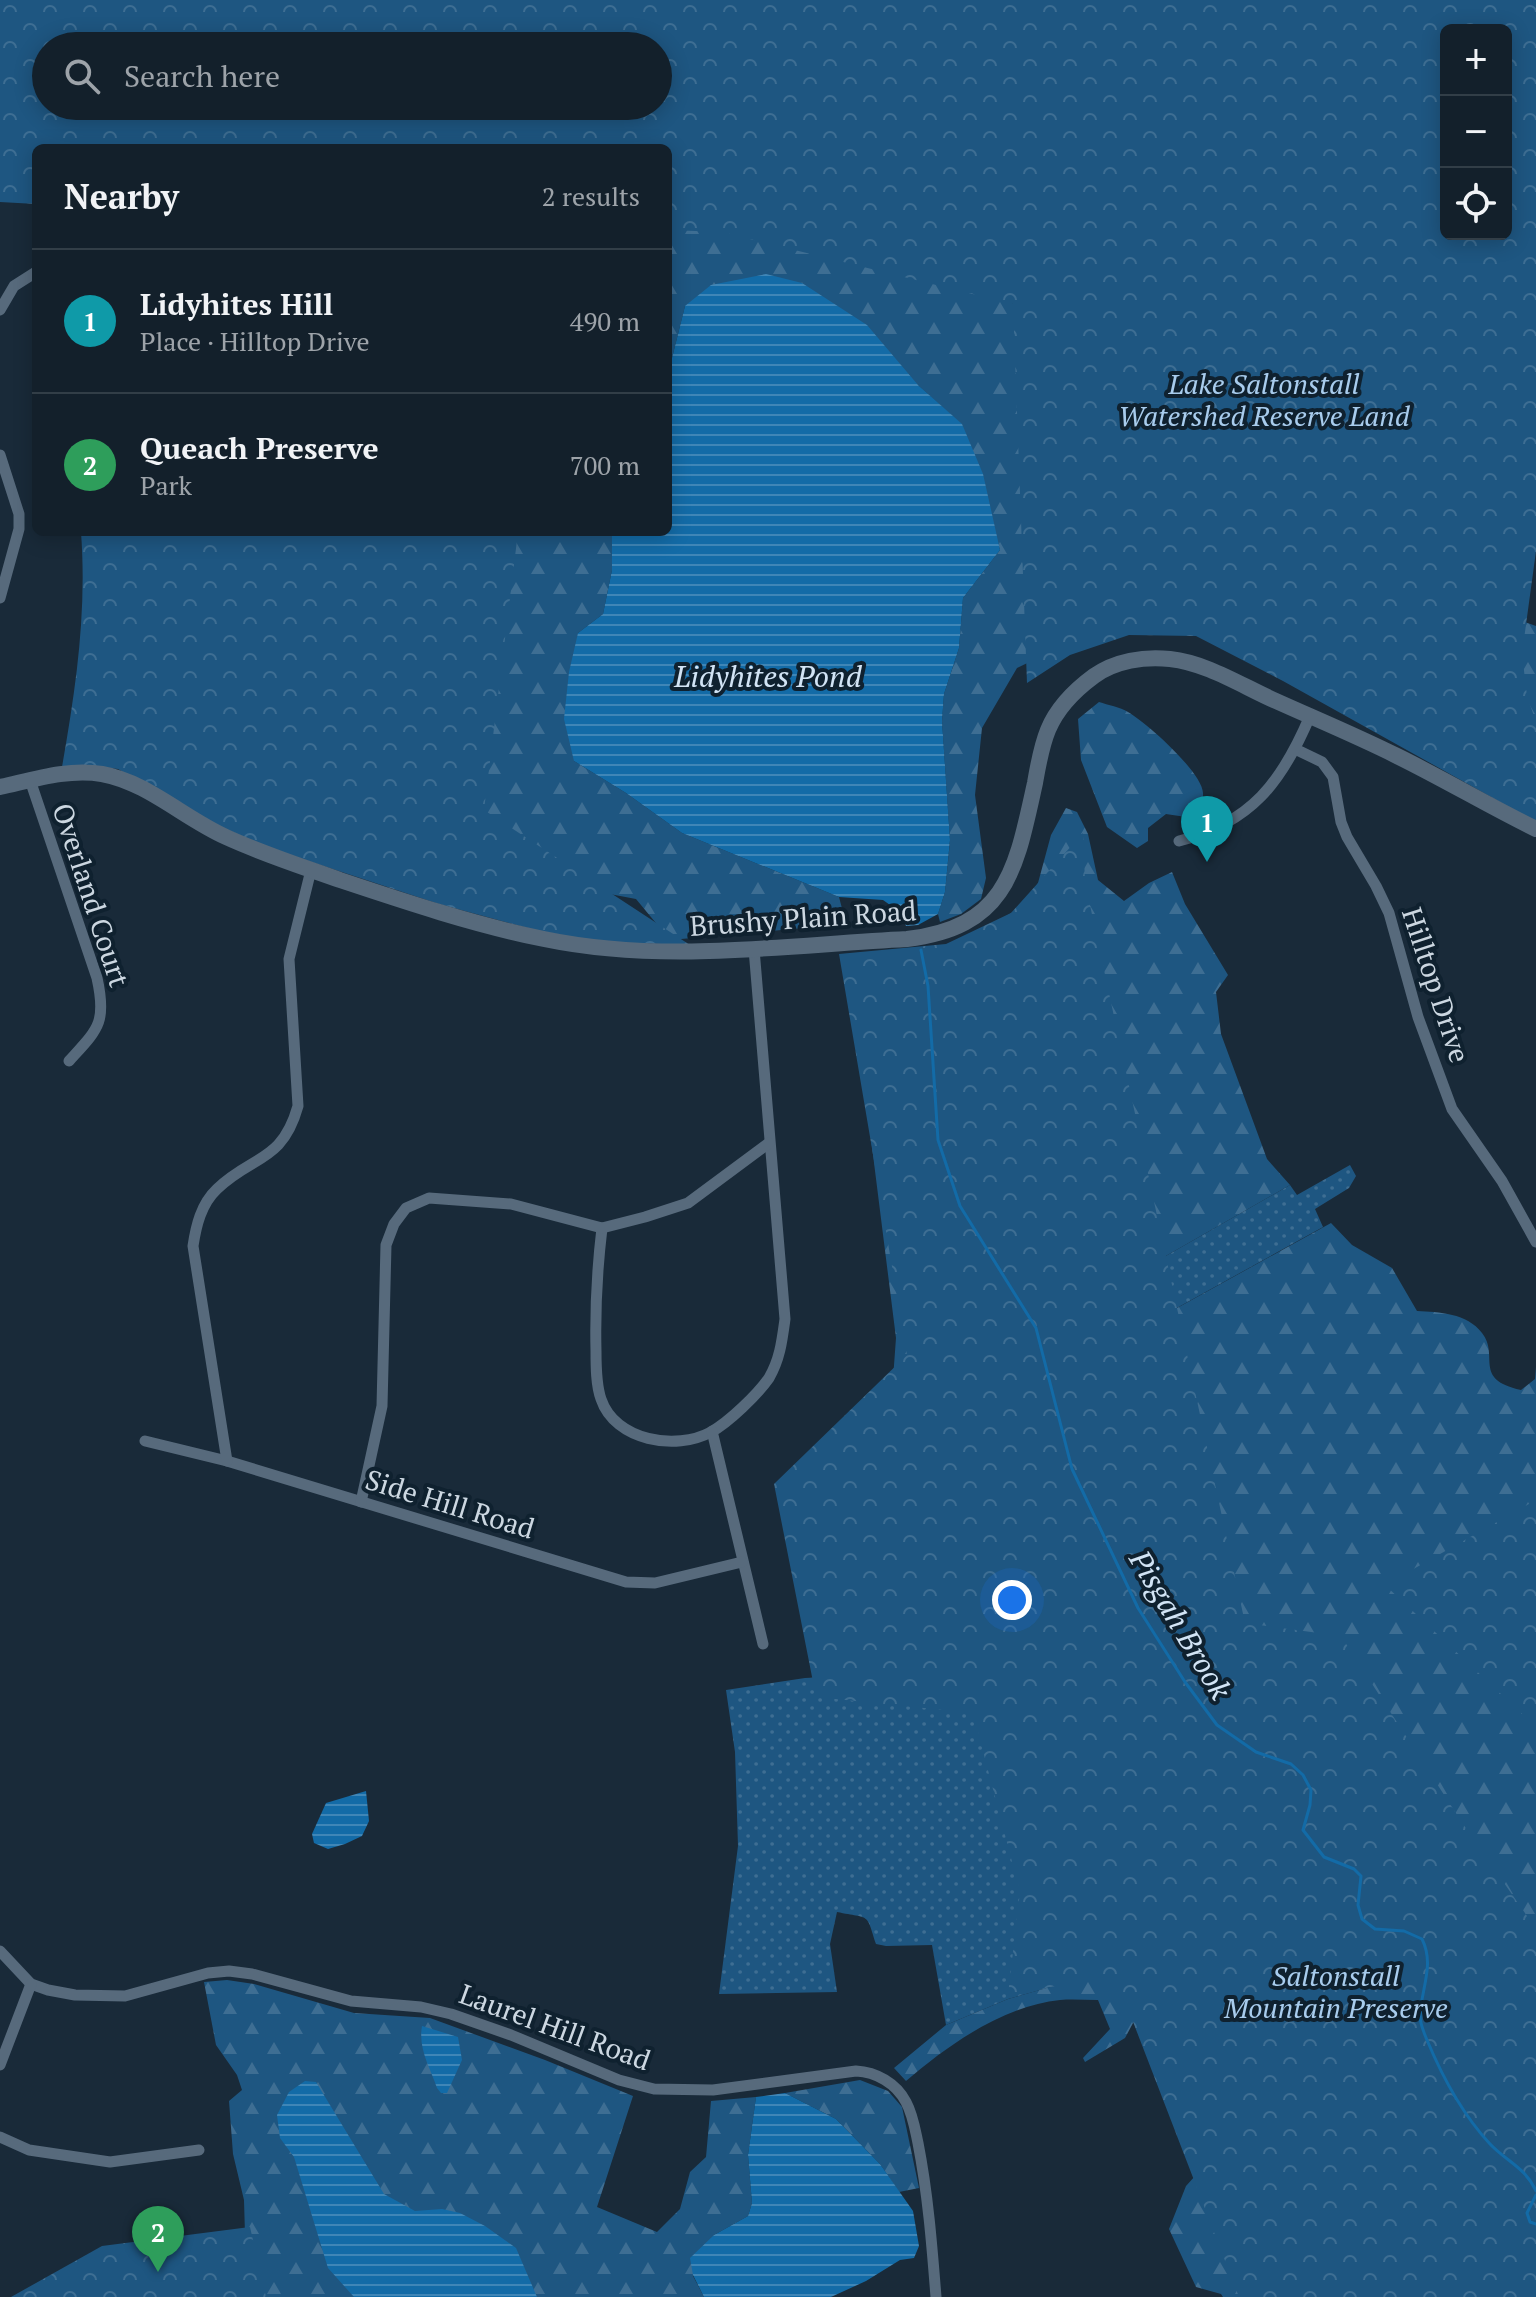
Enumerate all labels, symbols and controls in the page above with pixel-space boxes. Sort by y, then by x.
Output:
map controls [1440,24,1512,240]
button: + [1440,24,1512,96]
search box [32,32,672,120]
icon: search [60,54,104,98]
text: Search here [124,56,280,96]
button: − [1440,96,1512,168]
button: locate [1440,168,1512,240]
text: Nearby [64,174,179,219]
text: 2 results [542,179,640,213]
text: Lidyhites Hill [140,284,333,324]
text: 1 [83,304,97,338]
text: 490 m [570,304,640,338]
text: Place · Hilltop Drive [140,324,370,358]
park label: Lake Saltonstall Watershed Reserve Land [1118,365,1411,434]
text: Queach Preserve [140,428,379,468]
text: 2 [83,448,97,482]
text: 700 m [570,448,640,482]
text: Park [140,468,192,502]
water label: Lidyhites Pond [673,656,863,696]
pin: 1 [1181,796,1233,862]
street label: Overland Court [44,798,139,992]
street label: Brushy Plain Road [688,891,918,944]
street label: Hilltop Drive [1394,903,1479,1067]
street label: Side Hill Road [361,1460,539,1547]
water label: Pisgah Brook [1120,1542,1241,1707]
your location [992,1580,1032,1620]
park label: Saltonstall Mountain Preserve [1223,1957,1448,2026]
street label: Laurel Hill Road [455,1975,656,2078]
pin: 2 [132,2206,184,2272]

